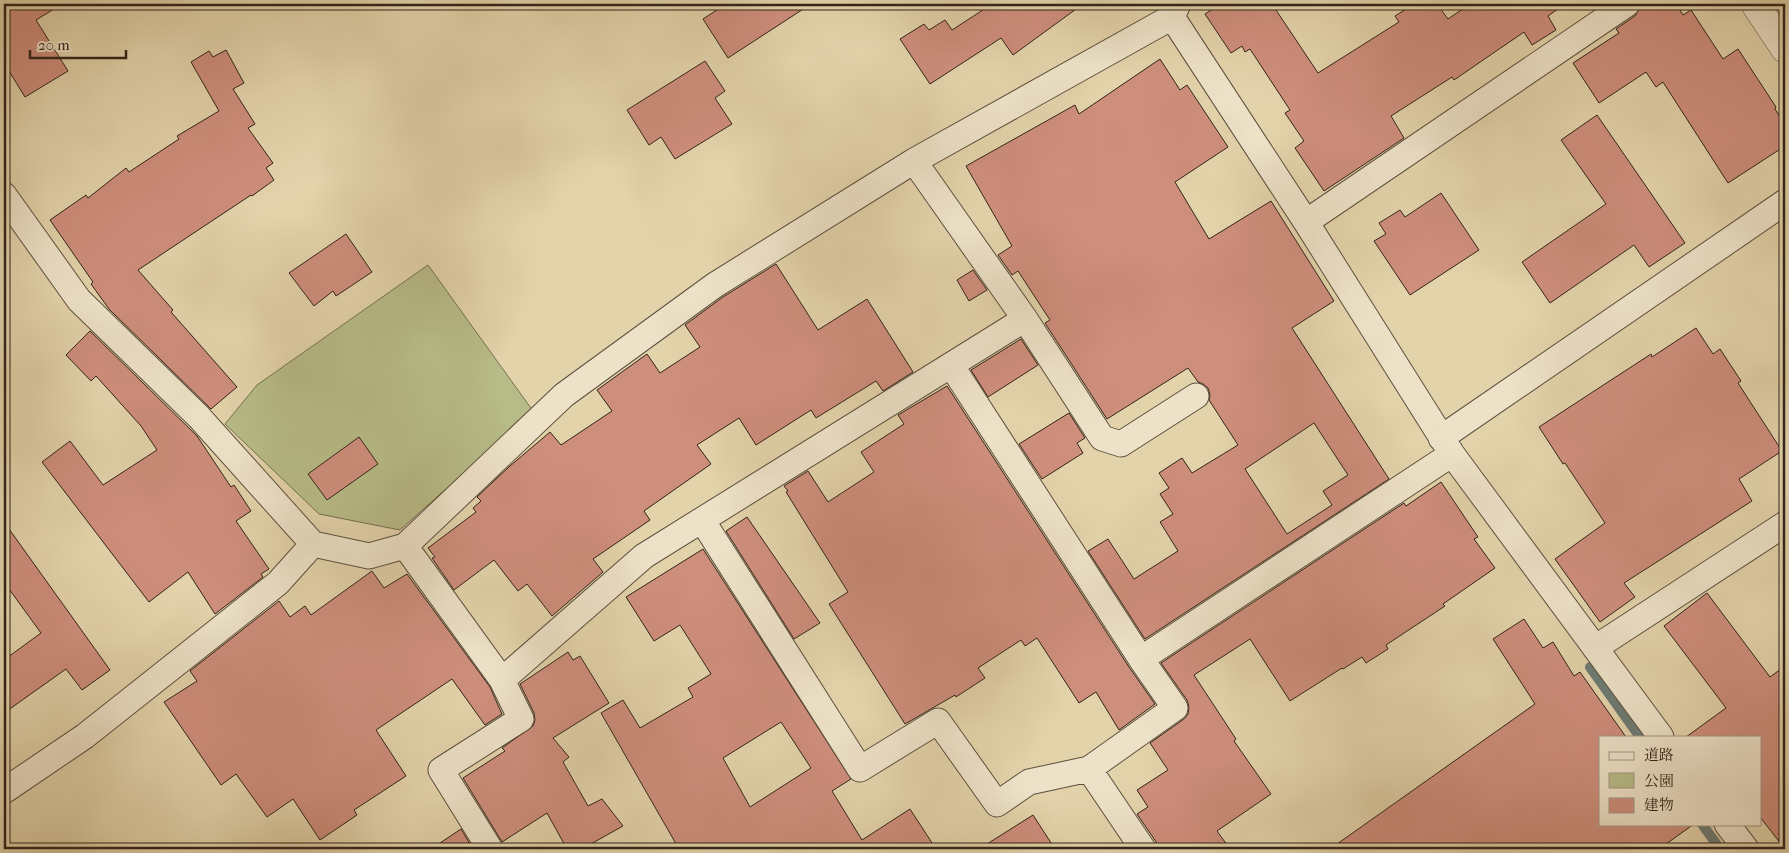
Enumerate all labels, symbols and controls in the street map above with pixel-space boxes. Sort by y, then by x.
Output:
scale bar [30,28,126,60]
text: 20 m [38,36,70,54]
legend [1599,736,1762,826]
text: 道路 [1644,746,1674,764]
text: 公園 [1644,772,1674,790]
text: 建物 [1644,796,1674,814]

